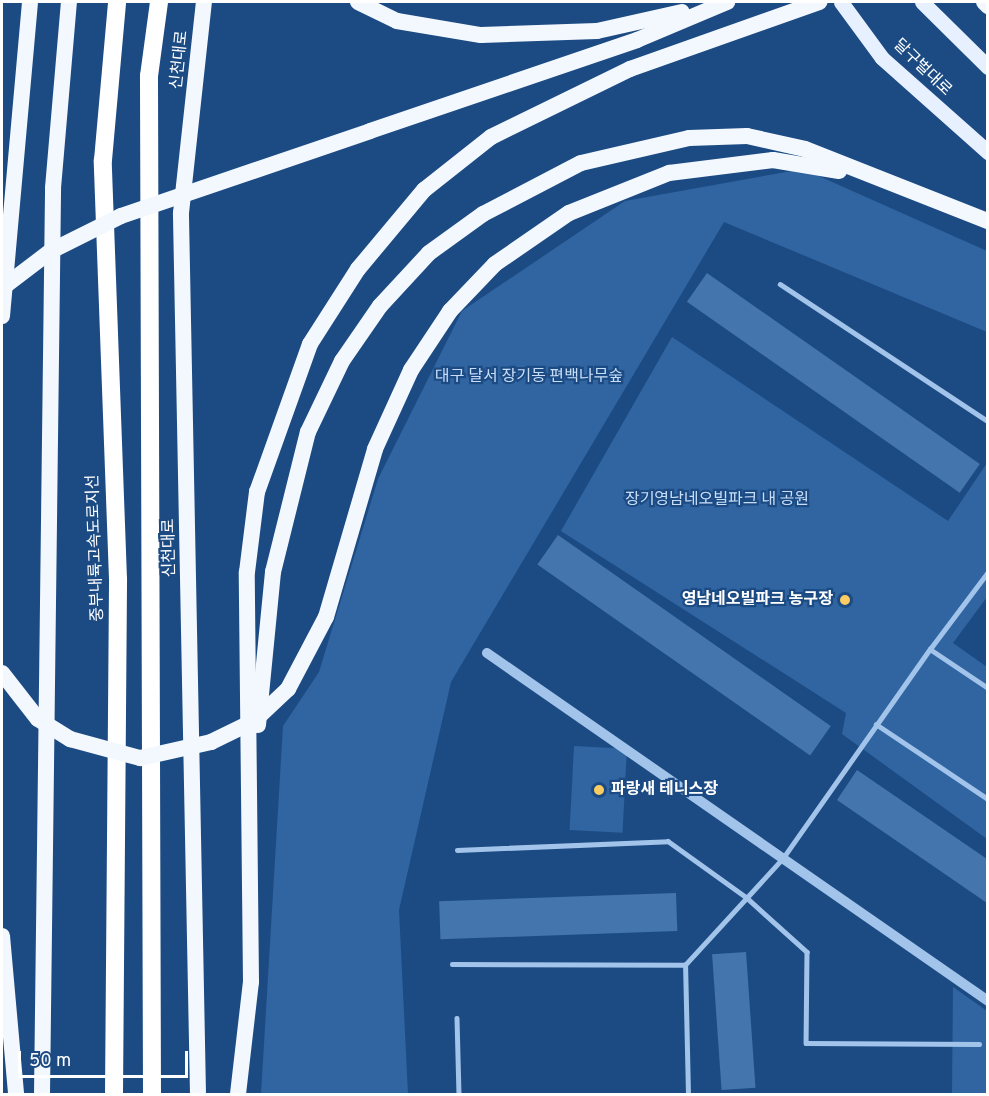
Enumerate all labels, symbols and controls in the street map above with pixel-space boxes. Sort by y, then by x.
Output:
street label: 신천대로 [167,30,193,90]
street label: 달구벌대로 [889,36,955,100]
park label: 대구 달서 장기동 편백나무숲 [435,367,623,387]
street label: 중부내륙고속도로지선 [84,474,108,622]
park label: 장기영남네오빌파크 내 공원 [625,490,809,510]
street label: 신천대로 [160,518,180,578]
place label: 영남네오빌파크 농구장 [682,590,833,610]
marker: 영남네오빌파크 농구장 [838,593,852,607]
place label: 파랑새 테니스장 [611,780,718,800]
marker: 파랑새 테니스장 [592,783,606,797]
scale bar [21,1039,190,1077]
text: 50 m [29,1050,71,1073]

